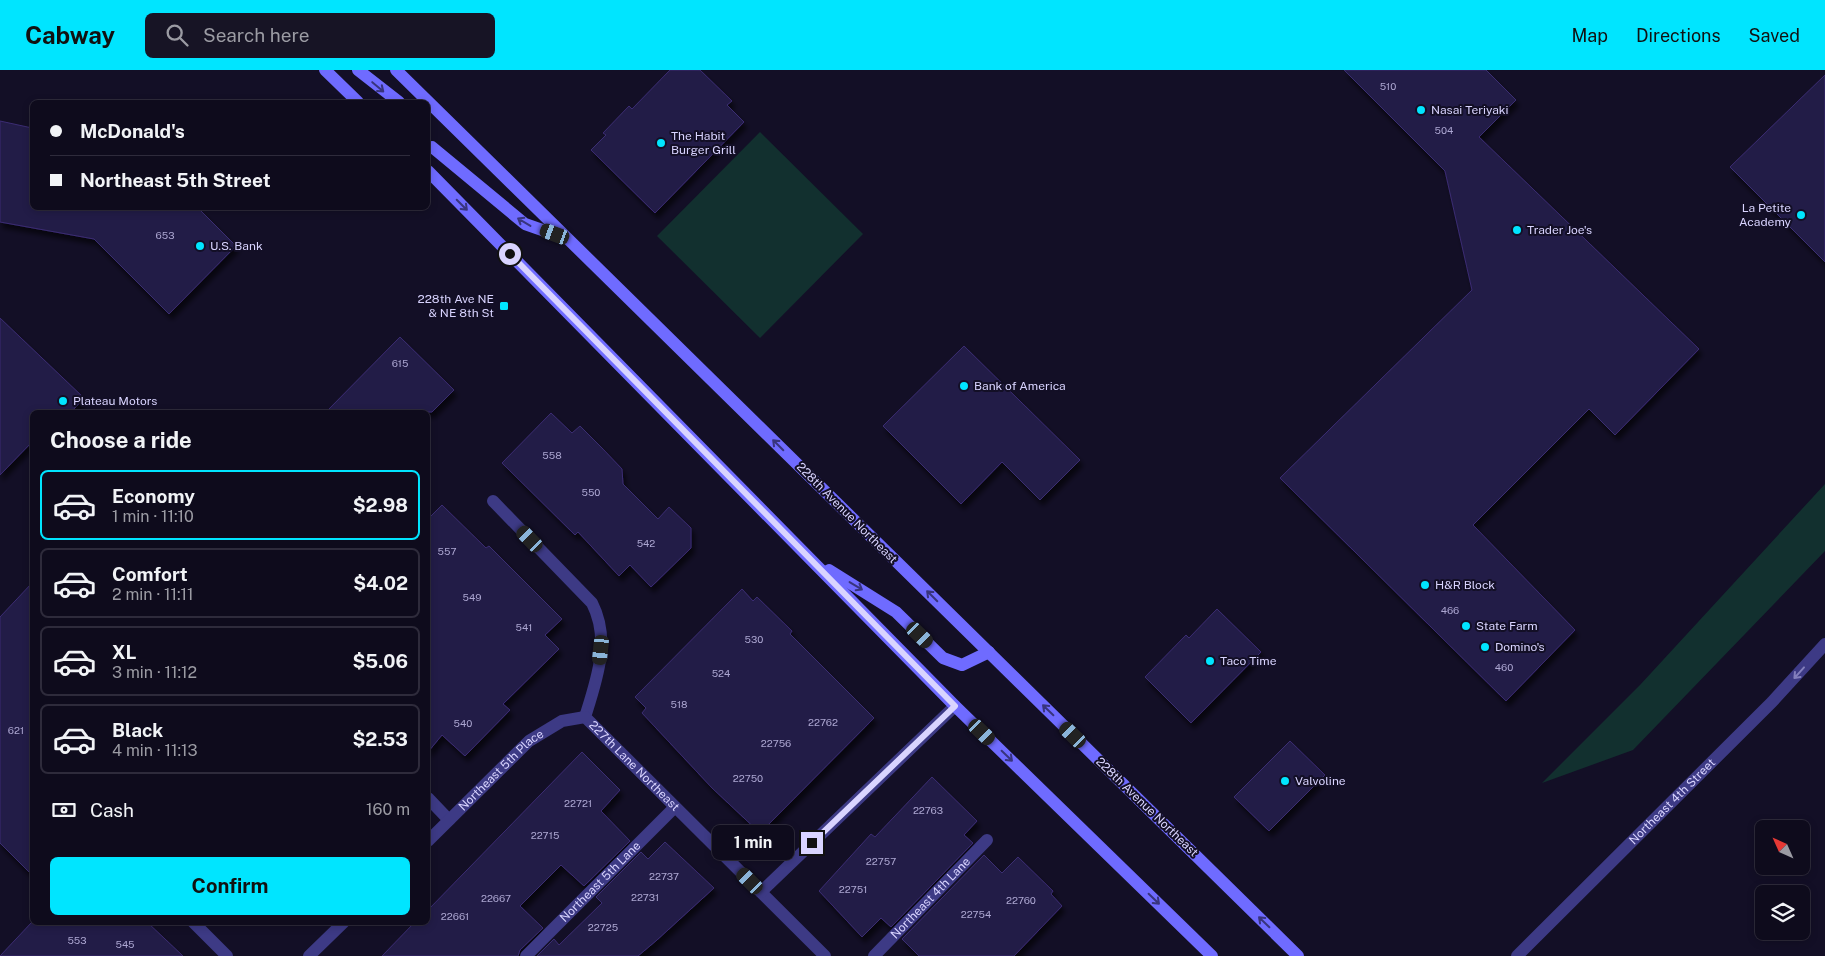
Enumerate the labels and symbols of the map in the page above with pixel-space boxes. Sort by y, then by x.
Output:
house number: 510 [1380,80,1396,92]
one-way arrow [371,81,384,92]
place label: Nasai Teriyaki [1431,103,1509,117]
marker: Nasai Teriyaki [1415,104,1427,116]
house number: 504 [1435,124,1453,136]
place label: The Habit Burger Grill [671,129,736,157]
marker: The Habit Burger Grill [655,137,667,149]
one-way arrow [456,199,468,212]
place label: La Petite Academy [1739,201,1792,229]
marker: La Petite Academy [1795,209,1807,221]
one-way arrow [518,216,532,226]
car [538,222,571,246]
place label: Trader Joe's [1527,223,1592,237]
marker: Trader Joe's [1511,224,1523,236]
house number: 653 [156,229,174,241]
place label: U.S. Bank [210,239,263,253]
marker: U.S. Bank [194,240,206,252]
route start [499,243,521,265]
place label: 228th Ave NE & NE 8th St [418,292,494,320]
marker: 228th Ave NE & NE 8th St [498,300,510,312]
house number: 615 [392,357,408,369]
place label: Bank of America [974,379,1066,393]
marker: Bank of America [958,380,970,392]
place label: Plateau Motors [73,394,157,408]
marker: Plateau Motors [57,395,69,407]
one-way arrow [773,440,785,452]
house number: 558 [542,449,562,461]
street label: 228th Avenue Northeast [794,460,900,566]
house number: 550 [582,486,600,498]
car [514,523,545,555]
house number: 542 [637,537,655,549]
house number: 557 [438,545,456,557]
place label: H&R Block [1435,578,1495,592]
marker: H&R Block [1419,579,1431,591]
one-way arrow [849,582,863,592]
one-way arrow [925,590,938,602]
house number: 549 [463,591,481,603]
house number: 466 [1441,604,1459,616]
car [903,619,936,651]
place label: State Farm [1476,619,1538,633]
marker: State Farm [1460,620,1472,632]
house number: 541 [516,621,532,633]
house number: 530 [745,633,763,645]
car [591,634,610,666]
place label: Domino's [1495,640,1545,654]
marker: Domino's [1479,641,1491,653]
place label: Taco Time [1220,654,1277,668]
marker: Taco Time [1204,655,1216,667]
house number: 460 [1495,661,1513,673]
house number: 524 [712,667,730,679]
one-way arrow [1793,667,1805,680]
house number: 518 [671,698,687,710]
one-way arrow [1041,704,1054,716]
house number: 22762 [808,716,838,728]
car [965,716,998,748]
house number: 540 [454,717,472,729]
street label: 227th Lane Northeast [586,718,682,814]
car [1057,719,1089,751]
house number: 621 [8,724,24,736]
street label: Northeast 5th Place [456,727,546,814]
house number: 22756 [761,737,791,749]
one-way arrow [1000,750,1012,762]
street label: 228th Avenue Northeast [1093,755,1201,860]
street label: Northeast 4th Street [1626,755,1718,847]
house number: 22750 [733,772,763,784]
place label: Valvoline [1295,774,1346,788]
marker: Valvoline [1279,775,1291,787]
house number: 22721 [564,797,592,809]
house number: 22763 [913,804,943,816]
north arrow [1755,820,1810,875]
callout: 1 min [712,826,794,860]
house number: 22715 [531,829,559,841]
route end [801,832,823,854]
street label: Northeast 5th Lane [557,838,644,925]
street label: Northeast 4th Lane [888,854,973,942]
house number: 22757 [866,855,896,867]
car [734,865,765,897]
house number: 22737 [649,870,679,882]
house number: 22751 [839,883,867,895]
house number: 22731 [631,891,659,903]
house number: 22667 [481,892,511,904]
one-way arrow [1147,893,1160,905]
house number: 22760 [1006,894,1036,906]
house number: 22754 [961,908,991,920]
house number: 22661 [441,910,469,922]
one-way arrow [1257,916,1270,928]
house number: 22725 [588,921,618,933]
house number: 553 [67,934,87,946]
house number: 545 [115,938,135,950]

